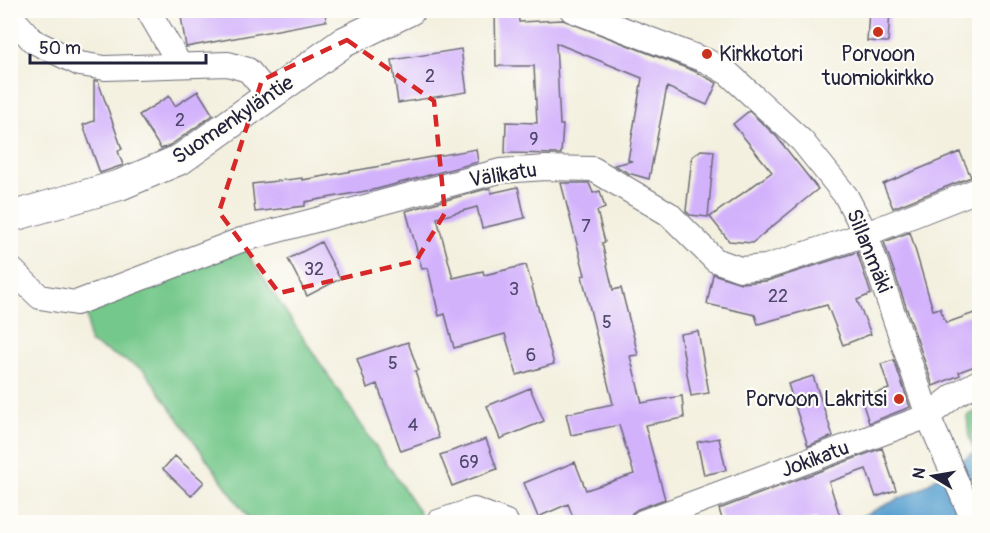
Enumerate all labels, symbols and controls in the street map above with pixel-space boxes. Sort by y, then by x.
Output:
marker: Porvoon tuomiokirkko [871,25,885,39]
scale bar [30,27,206,65]
text: 50 m [39,37,81,60]
place label: Kirkkotori [719,41,803,68]
place label: Porvoon tuomiokirkko [821,41,934,92]
marker: Kirkkotori [700,47,714,61]
house number: 2 [425,65,435,88]
street label: Suomenkyläntie [167,69,299,171]
house number: 2 [175,109,185,132]
house number: 9 [529,128,539,151]
street label: Välikatu [467,156,539,194]
street label: Sillanmäki [840,205,898,297]
house number: 7 [581,215,591,238]
house number: 32 [304,258,324,281]
house number: 3 [509,278,519,301]
house number: 22 [768,285,788,308]
house number: 5 [602,311,612,334]
house number: 6 [526,344,536,367]
house number: 5 [388,352,398,375]
place label: Porvoon Lakritsi [745,386,887,413]
marker: Porvoon Lakritsi [892,392,906,406]
house number: 4 [408,414,419,437]
street label: Jokikatu [777,434,853,484]
north arrow [903,446,963,506]
house number: 69 [459,451,479,474]
text: N [908,466,930,481]

